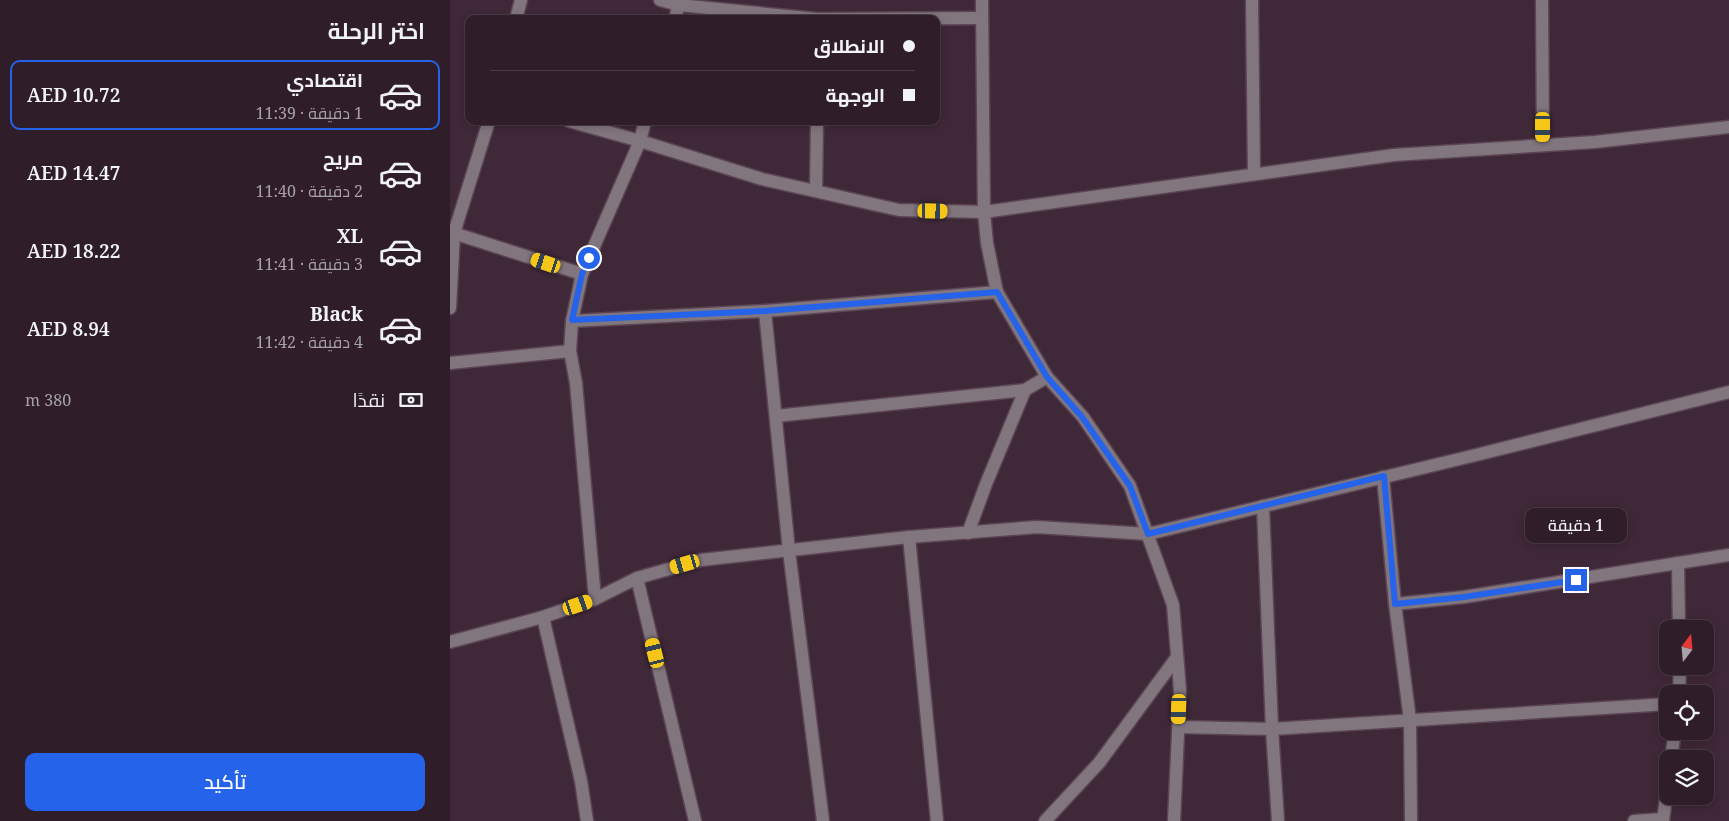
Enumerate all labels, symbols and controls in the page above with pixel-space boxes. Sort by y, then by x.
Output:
text: اختر الرحلة [328,15,425,45]
text: الانطلاق [814,33,885,59]
text: اقتصادي [287,67,363,93]
icon: car [378,73,423,118]
text: AED 10.72 [27,82,120,108]
text: الوجهة [825,82,885,108]
text: 1 دقيقة · 11:39 [256,102,363,124]
car [1535,112,1550,142]
text: مريح [323,145,363,171]
icon: car [378,151,423,196]
text: AED 14.47 [27,160,120,186]
text: 2 دقيقة · 11:40 [256,180,363,202]
car [917,203,948,219]
text: XL [337,223,363,249]
icon: car [378,229,423,274]
text: AED 18.22 [27,238,120,264]
route start [578,247,600,269]
car [529,251,562,275]
text: 3 دقيقة · 11:41 [256,253,363,275]
text: Black [310,301,363,327]
icon: car [378,307,423,352]
text: AED 8.94 [27,316,110,342]
text: 4 دقيقة · 11:42 [256,331,363,353]
icon: cash [397,386,425,414]
text: نقدًا [353,387,385,413]
text: 380 m [25,389,71,411]
callout: 1 دقيقة [1525,508,1627,542]
text: 1 دقيقة [1548,514,1604,536]
car [668,553,701,575]
route end [1565,569,1587,591]
car [561,593,594,617]
north arrow [1659,620,1714,675]
map controls [1659,620,1714,805]
car [644,637,665,669]
button: locate [1659,685,1714,740]
car [1170,694,1187,724]
button: layers [1659,750,1714,805]
button: تأكيد [25,753,425,811]

